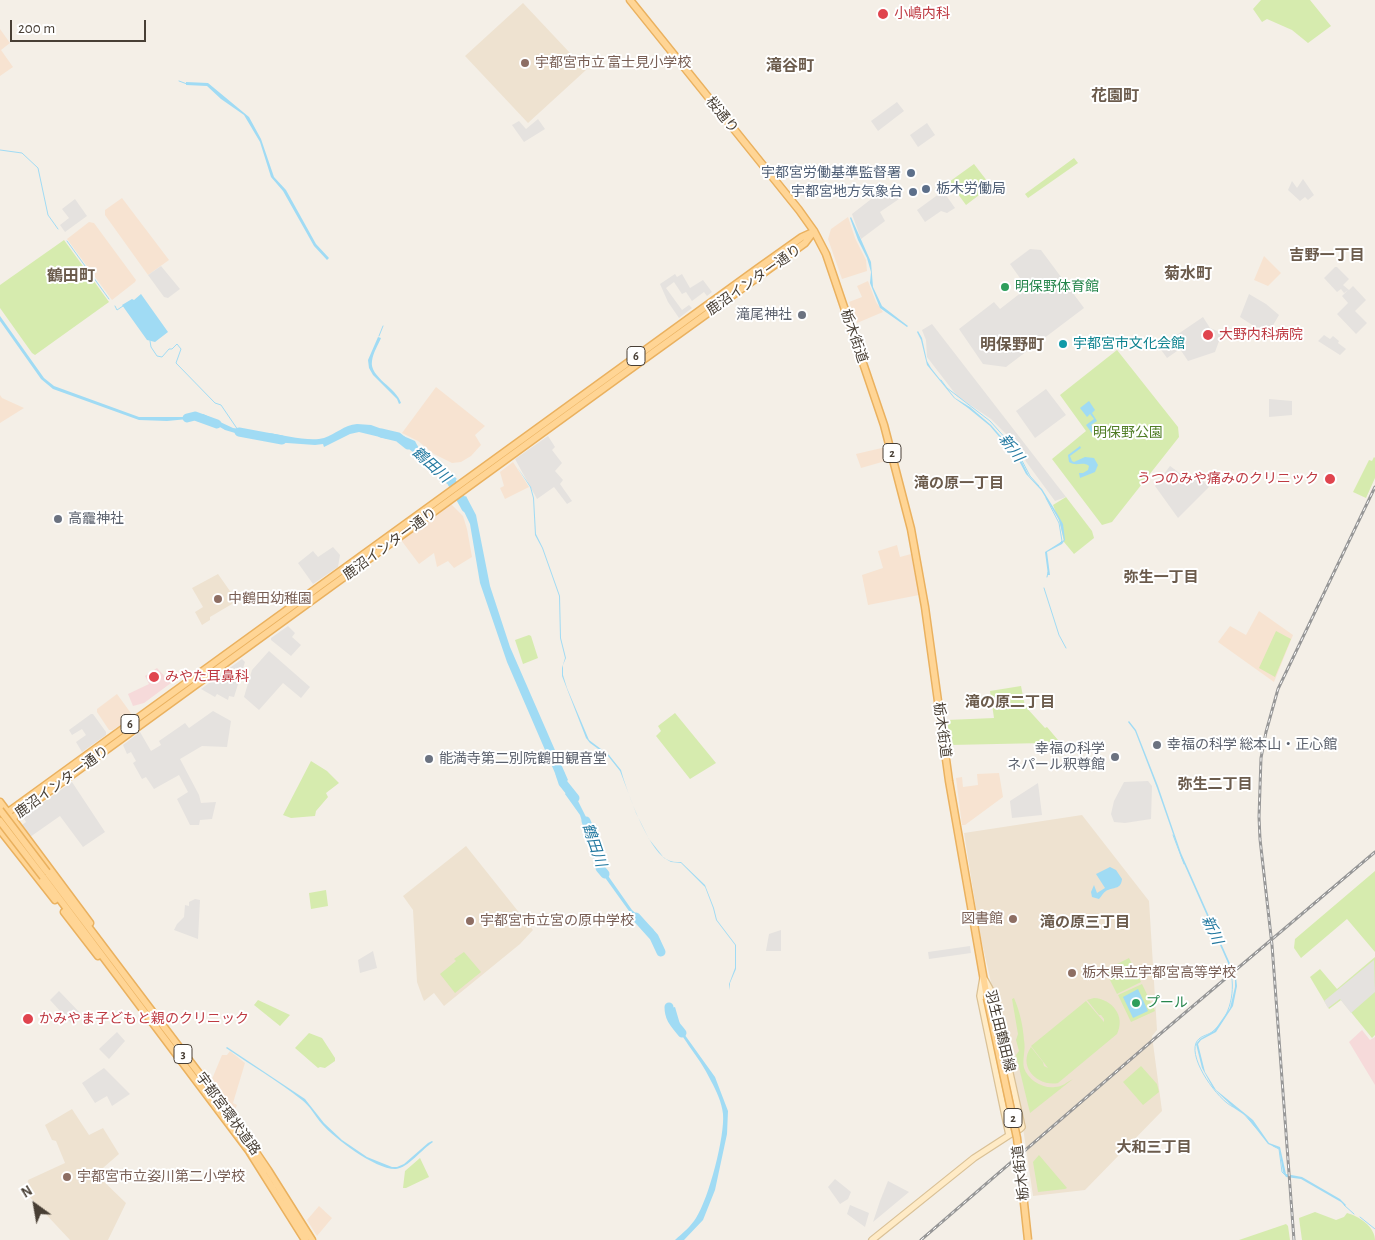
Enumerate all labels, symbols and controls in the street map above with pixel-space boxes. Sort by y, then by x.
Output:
place label: 小嶋内科 [894,6,950,22]
marker: 小嶋内科 [876,7,890,21]
scale bar [12,10,149,42]
text: 200 m [18,21,55,36]
place label: 宇都宮市立 富士見小学校 [535,55,691,71]
district label: 滝谷町 [766,56,814,76]
marker: 宇都宮市立 富士見小学校 [519,57,531,69]
district label: 花園町 [1091,86,1139,106]
street label: 桜通り [702,93,742,137]
place label: 宇都宮労働基準監督署 [761,165,901,181]
marker: 宇都宮労働基準監督署 [905,167,917,179]
place label: 栃木労働局 [936,181,1006,197]
marker: 栃木労働局 [920,183,932,195]
place label: 宇都宮地方気象台 [791,184,903,200]
marker: 宇都宮地方気象台 [907,186,919,198]
street label: 鹿沼インター通り [703,241,805,319]
district label: 吉野一丁目 [1290,246,1364,264]
district label: 菊水町 [1164,264,1212,284]
district label: 鶴田町 [47,266,95,286]
place label: 明保野体育館 [1015,279,1099,295]
marker: 明保野体育館 [999,281,1011,293]
place label: 滝尾神社 [736,307,792,323]
street label: 栃木街道 [837,307,871,365]
marker: 滝尾神社 [796,309,808,321]
place label: 大野内科病院 [1219,327,1303,343]
marker: 大野内科病院 [1201,328,1215,342]
district label: 明保野町 [980,335,1044,355]
place label: 宇都宮市文化会館 [1073,336,1185,352]
marker: 宇都宮市文化会館 [1057,338,1069,350]
road number: 6 [627,346,645,366]
park label: 明保野公園 [1093,425,1163,441]
water label: 新川 [995,431,1027,465]
water label: 鶴田川 [408,443,454,487]
road number: 2 [883,443,901,462]
place label: うつのみや痛みのクリニック [1137,471,1319,487]
marker: うつのみや痛みのクリニック [1323,472,1337,486]
district label: 滝の原一丁目 [914,474,1004,492]
street label: 鹿沼インター通り [340,504,440,584]
place label: 高靇神社 [68,511,124,527]
marker: 高靇神社 [52,513,64,525]
district label: 弥生一丁目 [1124,568,1198,586]
place label: 中鶴田幼稚園 [228,591,312,607]
marker: 中鶴田幼稚園 [212,593,224,605]
place label: みやた耳鼻科 [165,669,249,685]
marker: みやた耳鼻科 [147,670,161,684]
district label: 滝の原二丁目 [965,693,1055,711]
street label: 栃木街道 [930,701,954,759]
road number: 6 [121,714,139,734]
place label: 幸福の科学 総本山・正心館 [1167,737,1337,753]
marker: 幸福の科学 総本山・正心館 [1151,739,1163,751]
place label: 幸福の科学 ネパール釈尊館 [1007,741,1105,774]
street label: 鹿沼インター通り [12,742,112,822]
place label: 能満寺第二別院鶴田観音堂 [439,751,607,767]
marker: 幸福の科学 ネパール釈尊館 [1109,751,1121,763]
marker: 能満寺第二別院鶴田観音堂 [423,753,435,765]
district label: 弥生二丁目 [1178,775,1252,793]
water label: 鶴田川 [578,821,610,869]
place label: 図書館 [961,911,1003,927]
place label: 宇都宮市立宮の原中学校 [480,913,634,929]
marker: 図書館 [1007,913,1019,925]
district label: 滝の原三丁目 [1040,913,1130,931]
water label: 新川 [1198,913,1226,947]
marker: 宇都宮市立宮の原中学校 [464,915,476,927]
place label: 栃木県立宇都宮高等学校 [1082,965,1236,981]
marker: 栃木県立宇都宮高等学校 [1066,967,1078,979]
street label: 羽生田鶴田線 [982,988,1018,1074]
place label: プール [1146,995,1188,1011]
marker: プール [1130,997,1142,1009]
place label: かみやま子どもと親のクリニック [39,1011,249,1027]
marker: かみやま子どもと親のクリニック [21,1012,35,1026]
road number: 3 [174,1044,192,1064]
street label: 宇都宮環状道路 [192,1069,264,1159]
road number: 2 [1004,1108,1022,1128]
district label: 大和三丁目 [1117,1138,1191,1156]
street label: 栃木街道 [1009,1144,1033,1202]
place label: 宇都宮市立姿川第二小学校 [77,1169,245,1185]
marker: 宇都宮市立姿川第二小学校 [61,1171,73,1183]
north arrow [10,1180,60,1230]
text: N [19,1184,35,1201]

